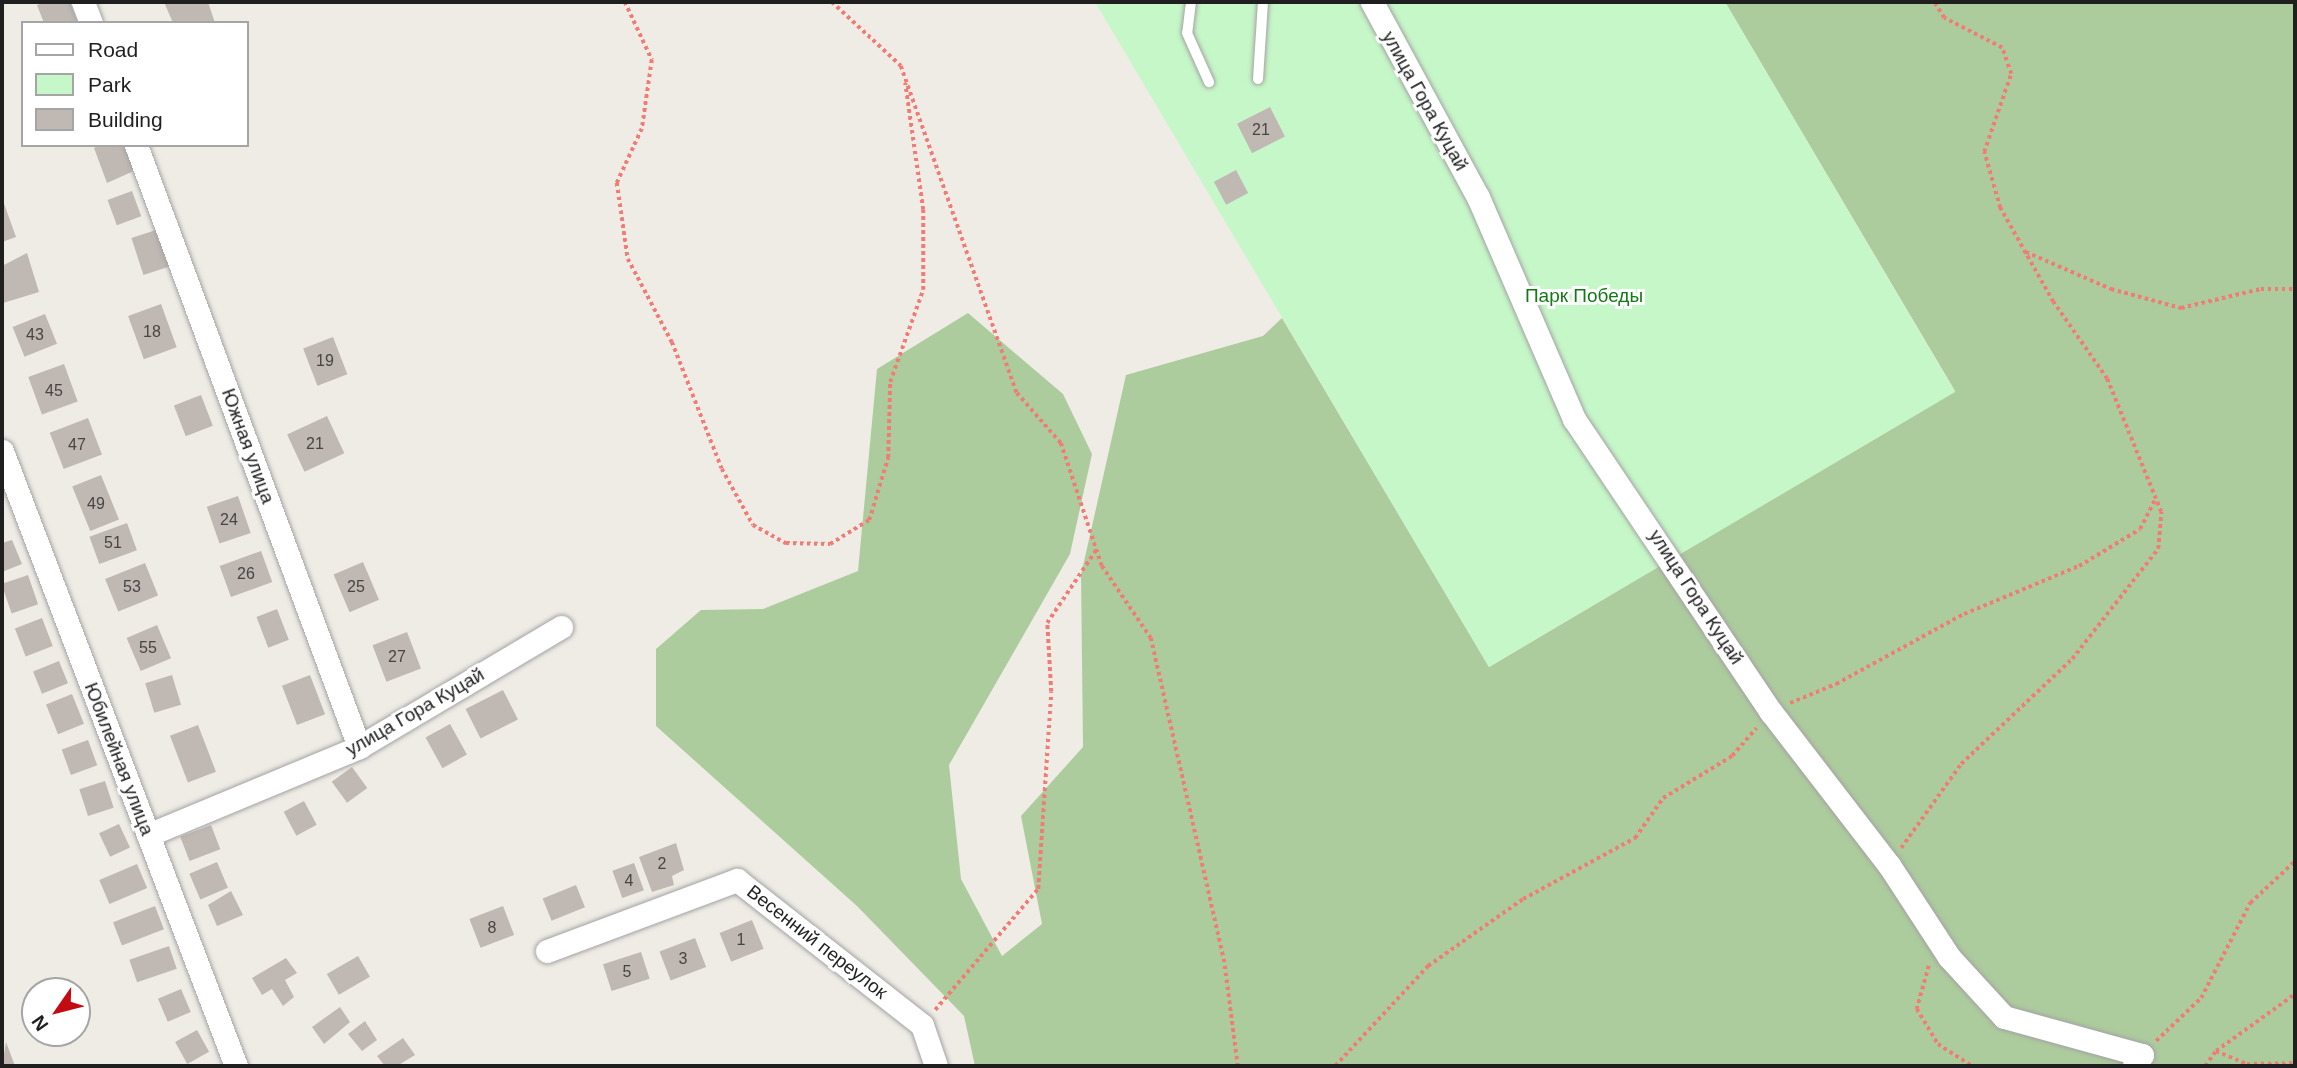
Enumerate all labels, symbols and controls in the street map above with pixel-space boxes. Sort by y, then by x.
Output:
legend [21,21,248,147]
street label: улица Гора Куцай [1377,27,1473,175]
text: Road [88,38,138,61]
text: Park [88,73,131,96]
text: Building [88,108,163,131]
house number: 21 [1252,120,1270,140]
park label: Парк Победы [1525,285,1643,307]
house number: 18 [143,322,161,342]
house number: 43 [26,325,44,345]
house number: 19 [316,351,334,371]
house number: 45 [45,381,63,401]
street label: Южная улица [217,385,279,507]
house number: 21 [306,434,324,454]
house number: 47 [68,435,86,455]
house number: 49 [87,494,105,514]
house number: 24 [220,510,238,530]
street label: улица Гора Куцай [1644,525,1748,669]
house number: 51 [104,533,122,553]
house number: 26 [237,564,255,584]
house number: 53 [123,577,141,597]
house number: 25 [347,577,365,597]
house number: 55 [139,638,157,658]
house number: 27 [388,647,406,667]
street label: улица Гора Куцай [342,663,488,761]
street label: Юбилейная улица [79,679,159,839]
house number: 2 [658,854,666,874]
house number: 4 [625,871,633,891]
street label: Весенний переулок [742,880,892,1004]
house number: 8 [488,918,496,938]
house number: 1 [737,930,745,950]
house number: 3 [679,949,687,969]
house number: 5 [623,962,631,982]
north arrow [21,977,91,1047]
text: N [27,1012,53,1035]

